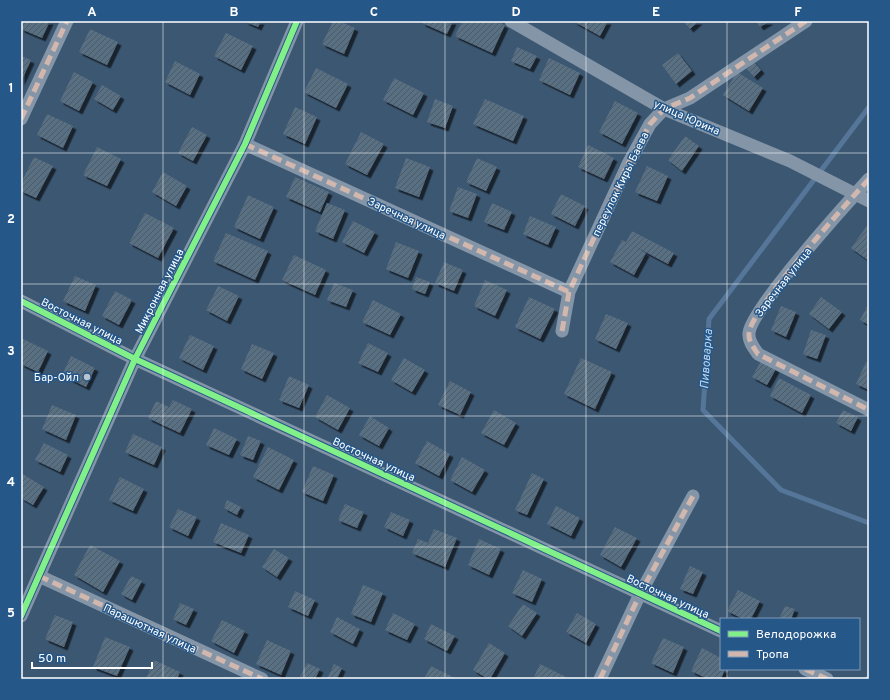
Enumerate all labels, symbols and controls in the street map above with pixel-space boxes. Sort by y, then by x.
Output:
text: A [87,5,97,21]
text: B [230,5,239,21]
text: C [370,5,378,21]
text: D [511,5,521,21]
text: E [652,5,660,21]
text: F [794,5,802,21]
text: 1 [8,81,14,97]
street label: улица Юрина [651,97,722,139]
street label: переулок Киры Баева [590,130,652,239]
street label: Заречная улица [365,195,448,243]
text: 2 [7,212,15,228]
street label: Заречная улица [752,245,815,320]
street label: Микронная улица [132,246,187,336]
street label: Восточная улица [38,295,125,349]
water label: Пивоварка [697,328,717,390]
text: 3 [7,344,15,360]
place label: Бар-Ойл [34,371,79,385]
marker: Бар-Ойл [82,372,92,382]
street label: Восточная улица [330,435,417,485]
text: 4 [7,475,15,491]
street label: Восточная улица [624,572,711,622]
street label: Парашютная улица [101,601,199,657]
text: 5 [7,606,15,622]
legend [720,618,860,670]
text: Велодорожка [756,627,836,643]
scale bar [32,644,152,670]
text: Тропа [756,647,789,663]
text: 50 m [38,651,66,667]

